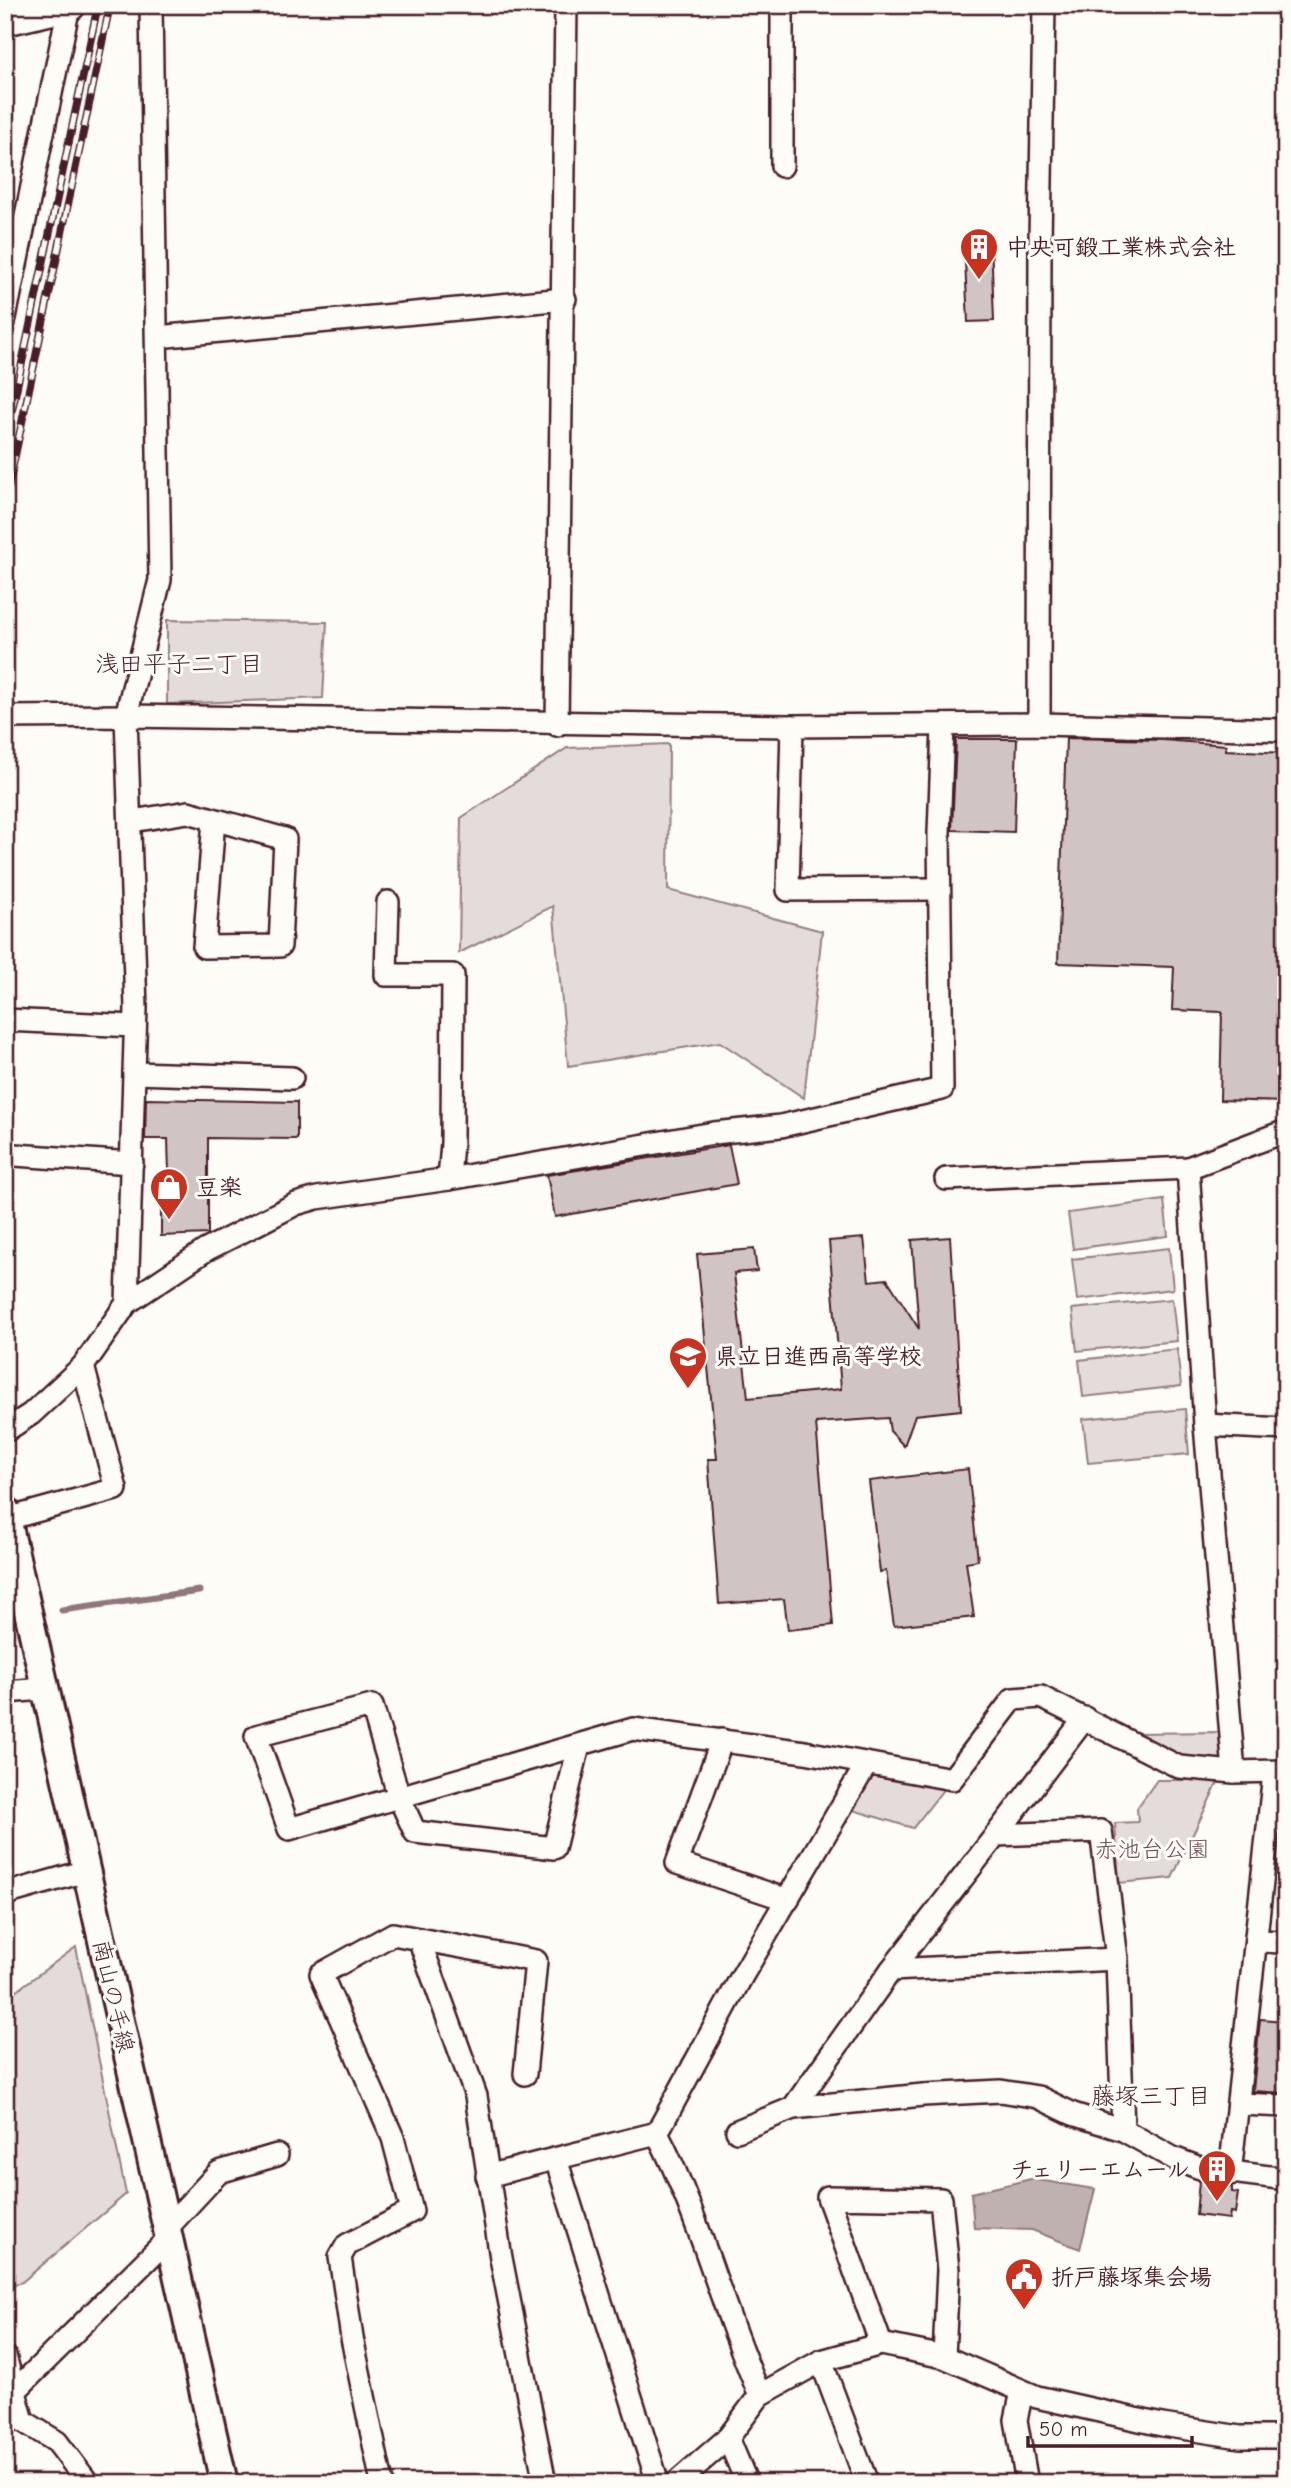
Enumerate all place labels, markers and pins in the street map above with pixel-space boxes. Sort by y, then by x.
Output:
building icon: 中央可鍛工業株式会社 [958,226,1000,281]
place label: 中央可鍛工業株式会社 [1006,234,1236,261]
shop icon: 豆楽 [148,1166,190,1221]
place label: 豆楽 [196,1174,242,1201]
school or university icon: 県立日進西高等学校 [667,1335,709,1390]
place label: 県立日進西高等学校 [715,1343,922,1370]
building icon: チェリーエムール [1196,2148,1238,2203]
place label: チェリーエムール [1010,2156,1190,2183]
public building icon: 折戸藤塚集会場 [1003,2256,1045,2311]
place label: 折戸藤塚集会場 [1051,2264,1212,2291]

